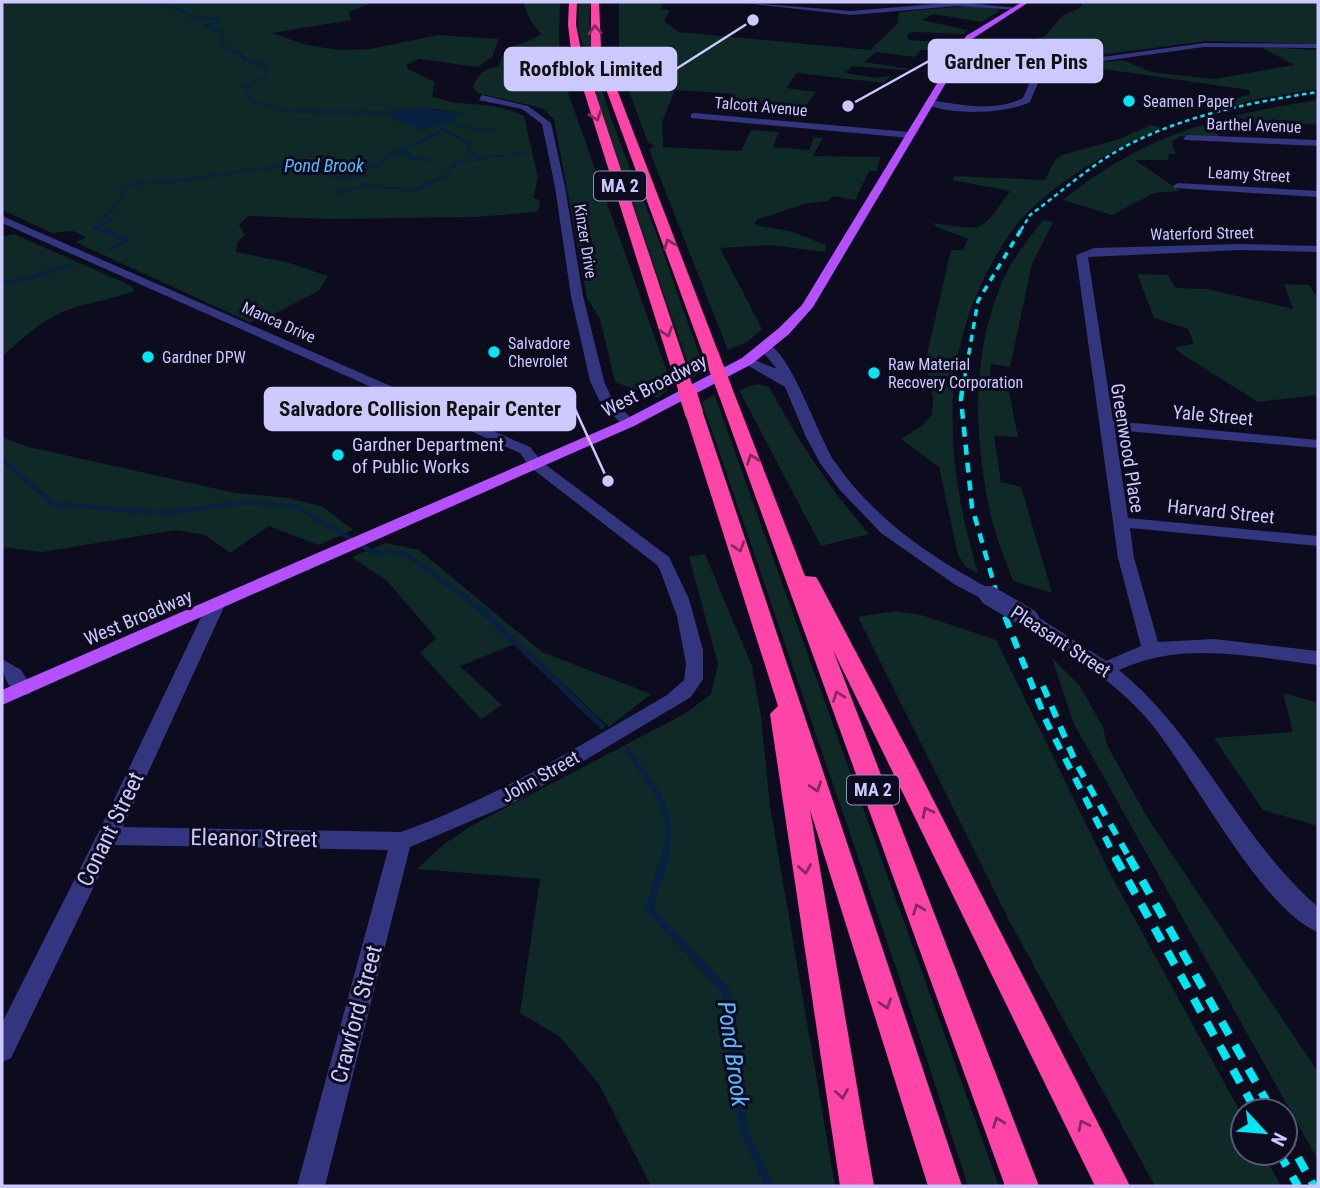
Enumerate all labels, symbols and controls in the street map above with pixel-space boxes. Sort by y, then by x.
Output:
one-way arrow [588,24,603,35]
callout: Gardner Ten Pins [929,40,1102,82]
callout: Roofblok Limited [505,48,676,90]
text: Gardner Ten Pins [944,50,1088,74]
text: Roofblok Limited [519,57,663,81]
place label: Seamen Paper [1143,92,1234,111]
street label: Talcott Avenue [714,93,808,120]
marker: Seamen Paper [1121,93,1137,109]
one-way arrow [588,109,602,121]
street label: Barthel Avenue [1206,114,1302,137]
water label: Pond Brook [284,155,365,176]
street label: Leamy Street [1207,163,1291,186]
road number: MA 2 [594,172,646,201]
street label: Kinzer Drive [570,203,601,280]
street label: Waterford Street [1150,223,1254,244]
one-way arrow [663,239,677,251]
street label: Manca Drive [239,298,318,347]
one-way arrow [659,325,673,337]
place label: Salvadore Chevrolet [508,334,570,371]
marker: Salvadore Chevrolet [486,344,502,360]
place label: Gardner DPW [162,348,246,367]
marker: Gardner DPW [140,349,156,365]
street label: West Broadway [598,349,711,422]
place label: Raw Material Recovery Corporation [888,355,1023,392]
marker: Raw Material Recovery Corporation [866,365,882,381]
street label: Greenwood Place [1106,382,1149,515]
callout: Salvadore Collision Repair Center [265,388,575,430]
text: Salvadore Collision Repair Center [279,397,561,421]
street label: Yale Street [1172,401,1254,430]
place label: Gardner Department of Public Works [352,433,504,478]
marker: Gardner Department of Public Works [330,447,346,463]
one-way arrow [746,454,760,466]
street label: Harvard Street [1166,494,1276,529]
one-way arrow [731,541,745,553]
street label: West Broadway [81,584,196,651]
street label: Pleasant Street [1007,601,1115,682]
one-way arrow [832,691,846,703]
street label: John Street [497,746,583,807]
street label: Conant Street [71,768,150,891]
road number: MA 2 [847,776,899,804]
one-way arrow [808,781,822,793]
one-way arrow [922,807,936,819]
street label: Eleanor Street [190,824,318,853]
one-way arrow [797,863,812,875]
one-way arrow [912,904,926,916]
street label: Crawford Street [325,942,388,1086]
one-way arrow [878,997,892,1009]
water label: Pond Brook [712,999,754,1109]
one-way arrow [834,1088,849,1100]
north arrow [1229,1097,1299,1167]
one-way arrow [992,1117,1006,1129]
one-way arrow [1077,1120,1091,1132]
text: N [1266,1129,1292,1150]

